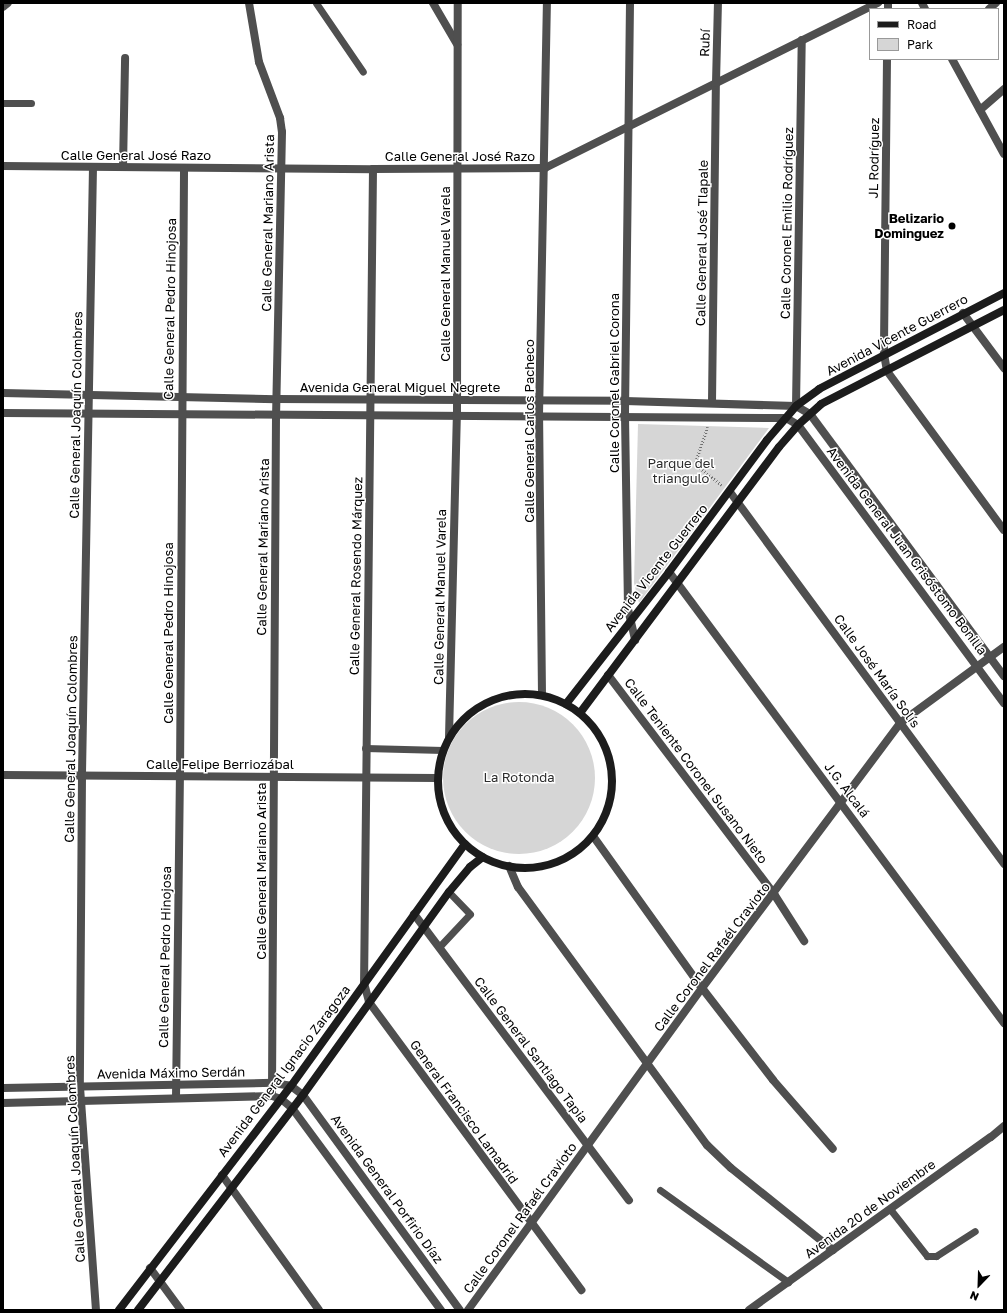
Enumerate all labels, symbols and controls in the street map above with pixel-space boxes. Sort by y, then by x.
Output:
legend [869,8,999,60]
text: Road [907,17,936,32]
street label: Rubí [697,29,713,57]
text: Park [907,37,933,52]
street label: JL Rodríguez [865,117,883,199]
street label: Calle Coronel Emilio Rodríguez [778,127,796,319]
street label: Calle General Mariano Arista [259,134,277,312]
street label: Calle General José Razo [61,147,211,163]
street label: Calle General José Razo [385,148,535,164]
street label: Calle General José Tlapale [693,160,711,326]
street label: Calle General Manuel Varela [437,186,453,362]
place label: Belizario Dominguez [874,211,944,242]
street label: Calle General Pedro Hinojosa [161,218,179,400]
marker: Belizario Dominguez [947,221,957,231]
street label: Avenida Vicente Guerrero [824,291,970,379]
street label: Calle Coronel Gabriel Corona [606,293,622,473]
street label: Calle General Joaquín Colombres [66,311,86,519]
street label: Calle General Carlos Pacheco [521,339,537,523]
street label: Avenida General Miguel Negrete [300,379,500,395]
street label: Avenida General Juan Crisóstomo Bonilla [824,444,990,658]
park label: Parque del triangulo [647,456,715,487]
street label: Calle General Mariano Arista [254,458,272,636]
street label: Calle General Rosendo Márquez [346,477,366,675]
street label: Avenida Vicente Guerrero [601,501,711,635]
street label: Calle General Manuel Varela [431,509,449,685]
street label: Calle General Pedro Hinojosa [160,542,176,724]
street label: Calle José María Solís [831,611,923,731]
street label: Calle General Joaquín Colombres [61,635,81,843]
street label: Calle Teniente Coronel Susano Nieto [621,675,771,867]
street label: Calle Felipe Berriozábal [146,756,294,772]
street label: J.G. Alcalá [821,759,873,821]
park label: La Rotonda [484,769,554,785]
street label: Calle General Mariano Arista [253,782,269,960]
street label: Calle General Pedro Hinojosa [156,866,174,1048]
street label: Calle Coronel Rafaél Cravioto [651,879,773,1035]
street label: Calle General Santiago Tapia [471,974,591,1126]
street label: Avenida General Ignacio Zaragoza [214,982,354,1160]
street label: General Francisco Lamadrid [407,1037,521,1187]
street label: Calle General Joaquín Colombres [62,1055,88,1263]
street label: Avenida Máximo Serdán [97,1064,245,1082]
street label: Avenida General Porfirio Díaz [328,1111,446,1267]
street label: Calle Coronel Rafaél Cravioto [460,1139,580,1297]
street label: Avenida 20 de Noviembre [802,1156,938,1262]
north arrow [959,1265,999,1305]
text: N [968,1289,981,1304]

